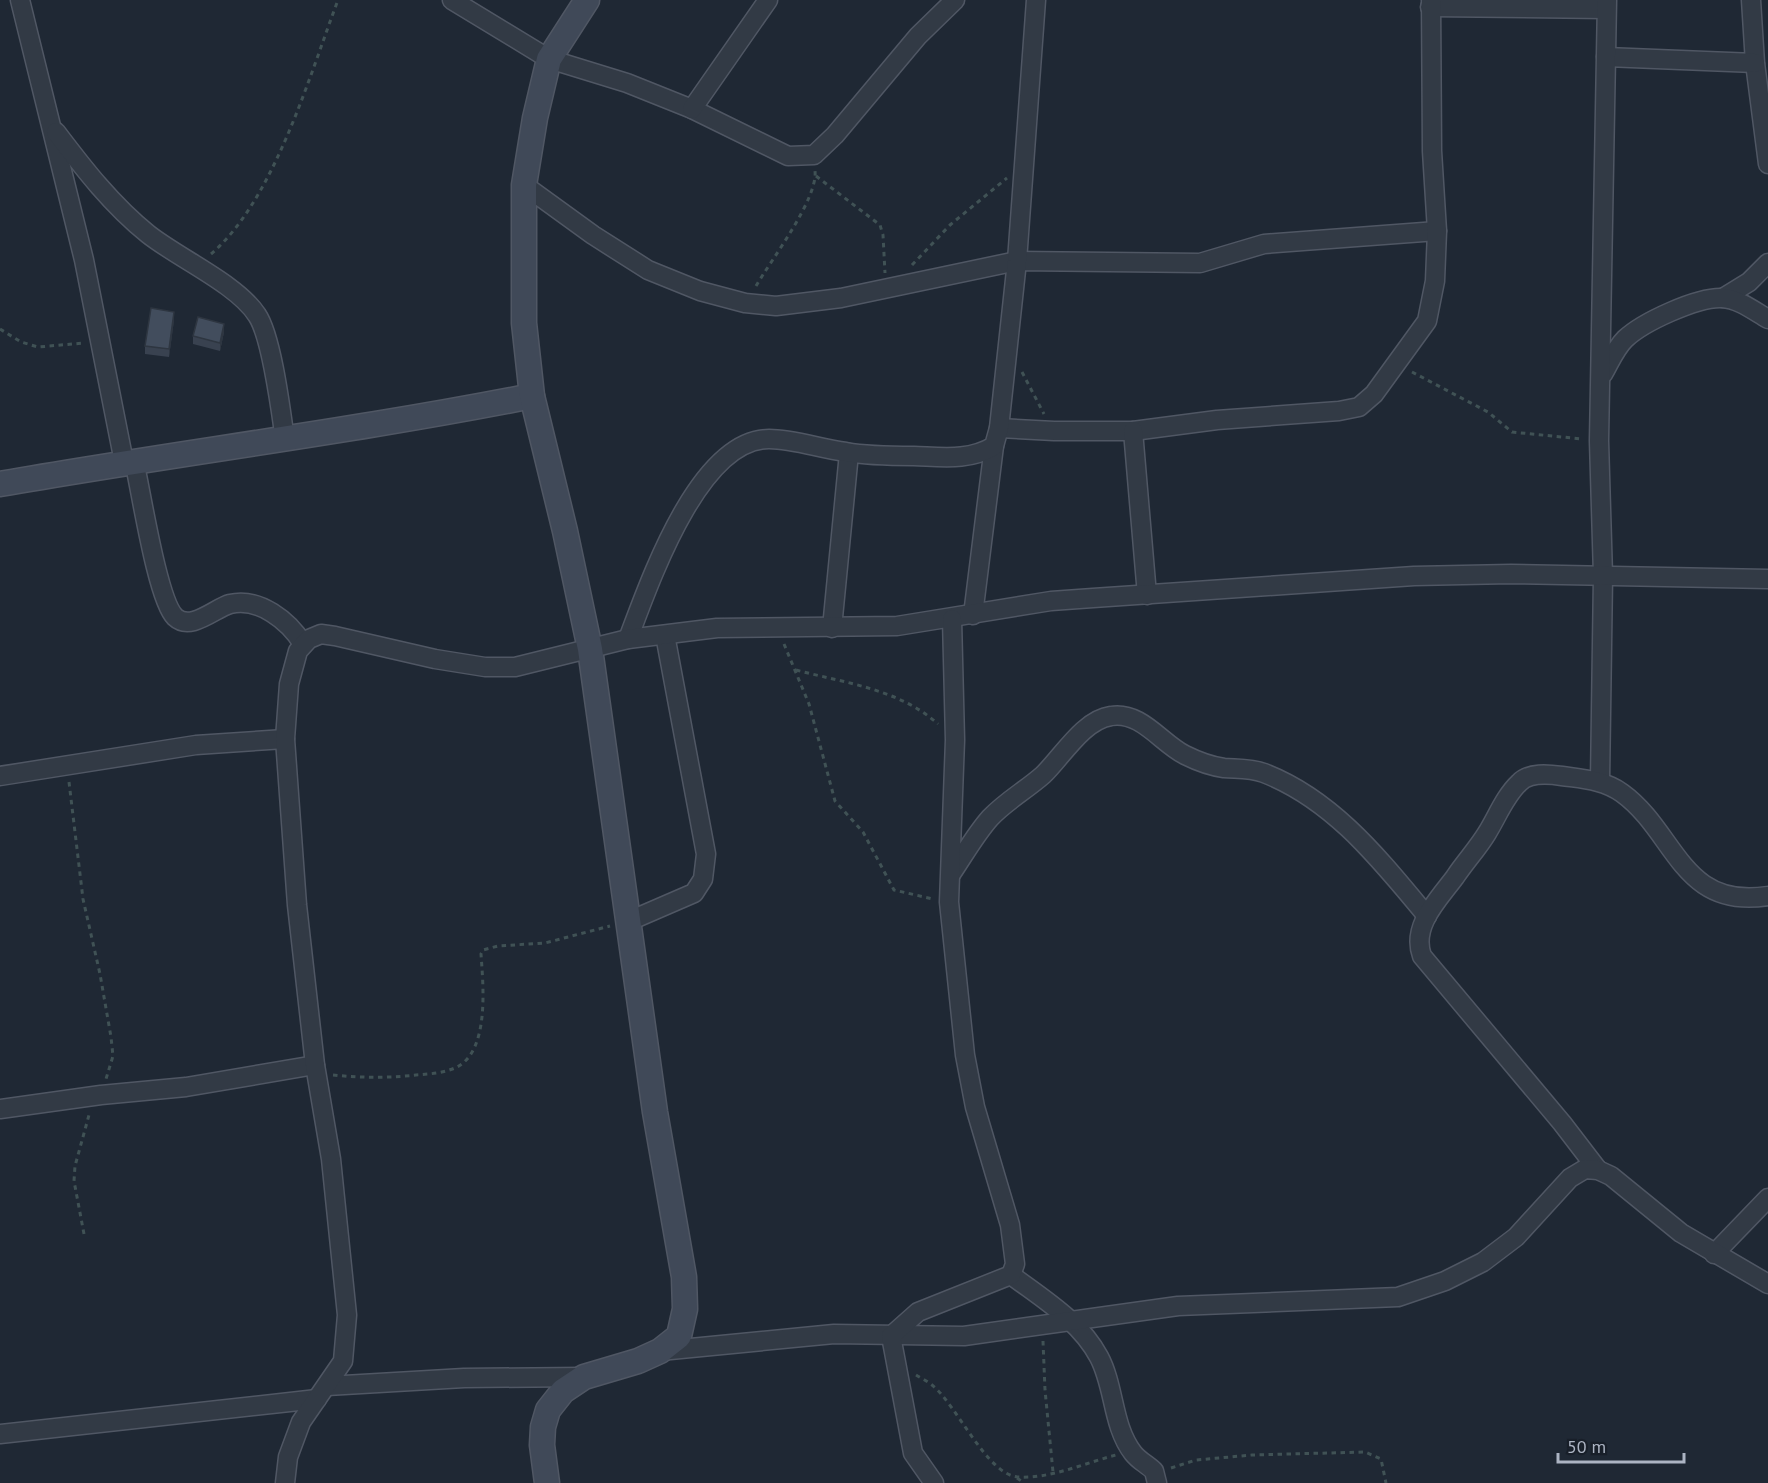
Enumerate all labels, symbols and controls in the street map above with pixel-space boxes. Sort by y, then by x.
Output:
scale bar [1558,1426,1684,1464]
text: 50 m [1567,1435,1606,1458]

